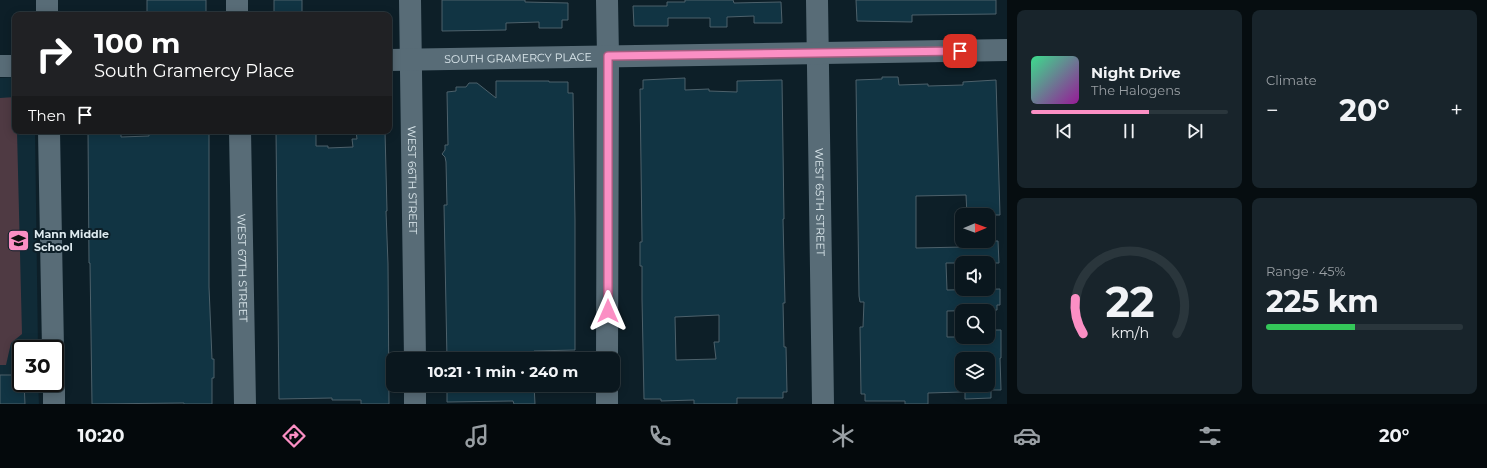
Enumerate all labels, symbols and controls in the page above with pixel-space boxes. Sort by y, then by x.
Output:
text: 100 m [94,26,180,60]
icon: right [28,28,80,80]
pin [943,34,977,68]
icon: arrive [949,40,971,62]
street label: SOUTH GRAMERCY PLACE [444,50,592,66]
text: South Gramercy Place [94,60,294,82]
text: Night Drive [1091,63,1181,82]
text: Climate [1266,72,1317,88]
text: The Halogens [1091,82,1180,98]
text: 20° [1339,92,1390,129]
text: − [1266,97,1279,124]
text: + [1450,97,1463,124]
icon: arrive [74,104,96,126]
text: Then [28,106,66,125]
icon: previous [1053,120,1075,142]
icon: pause [1118,120,1140,142]
icon: next [1184,120,1206,142]
street label: WEST 66TH STREET [405,126,420,235]
street label: WEST 65TH STREET [812,148,828,257]
north arrow [955,208,995,248]
map controls [955,208,995,392]
street label: WEST 67TH STREET [235,214,251,323]
school or university icon: Mann Middle School [5,227,31,253]
place label: Mann Middle School [34,227,109,254]
button: sound [955,256,995,296]
text: Range · 45% [1266,263,1345,279]
text: 22 [1105,277,1154,327]
text: 225 km [1266,283,1379,320]
position arrow [587,290,629,332]
button: search [955,304,995,344]
text: km/h [1110,324,1149,342]
speed limit sign: 30 [12,340,64,392]
button: layers [955,352,995,392]
text: 10:21 · 1 min · 240 m [428,362,578,381]
icon: directions [280,422,308,450]
icon: music [463,422,491,450]
icon: phone [646,422,674,450]
icon: climate [829,422,857,450]
icon: car [1013,422,1041,450]
icon: filters [1196,422,1224,450]
text: 10:20 [78,425,124,447]
text: 20° [1379,425,1409,447]

